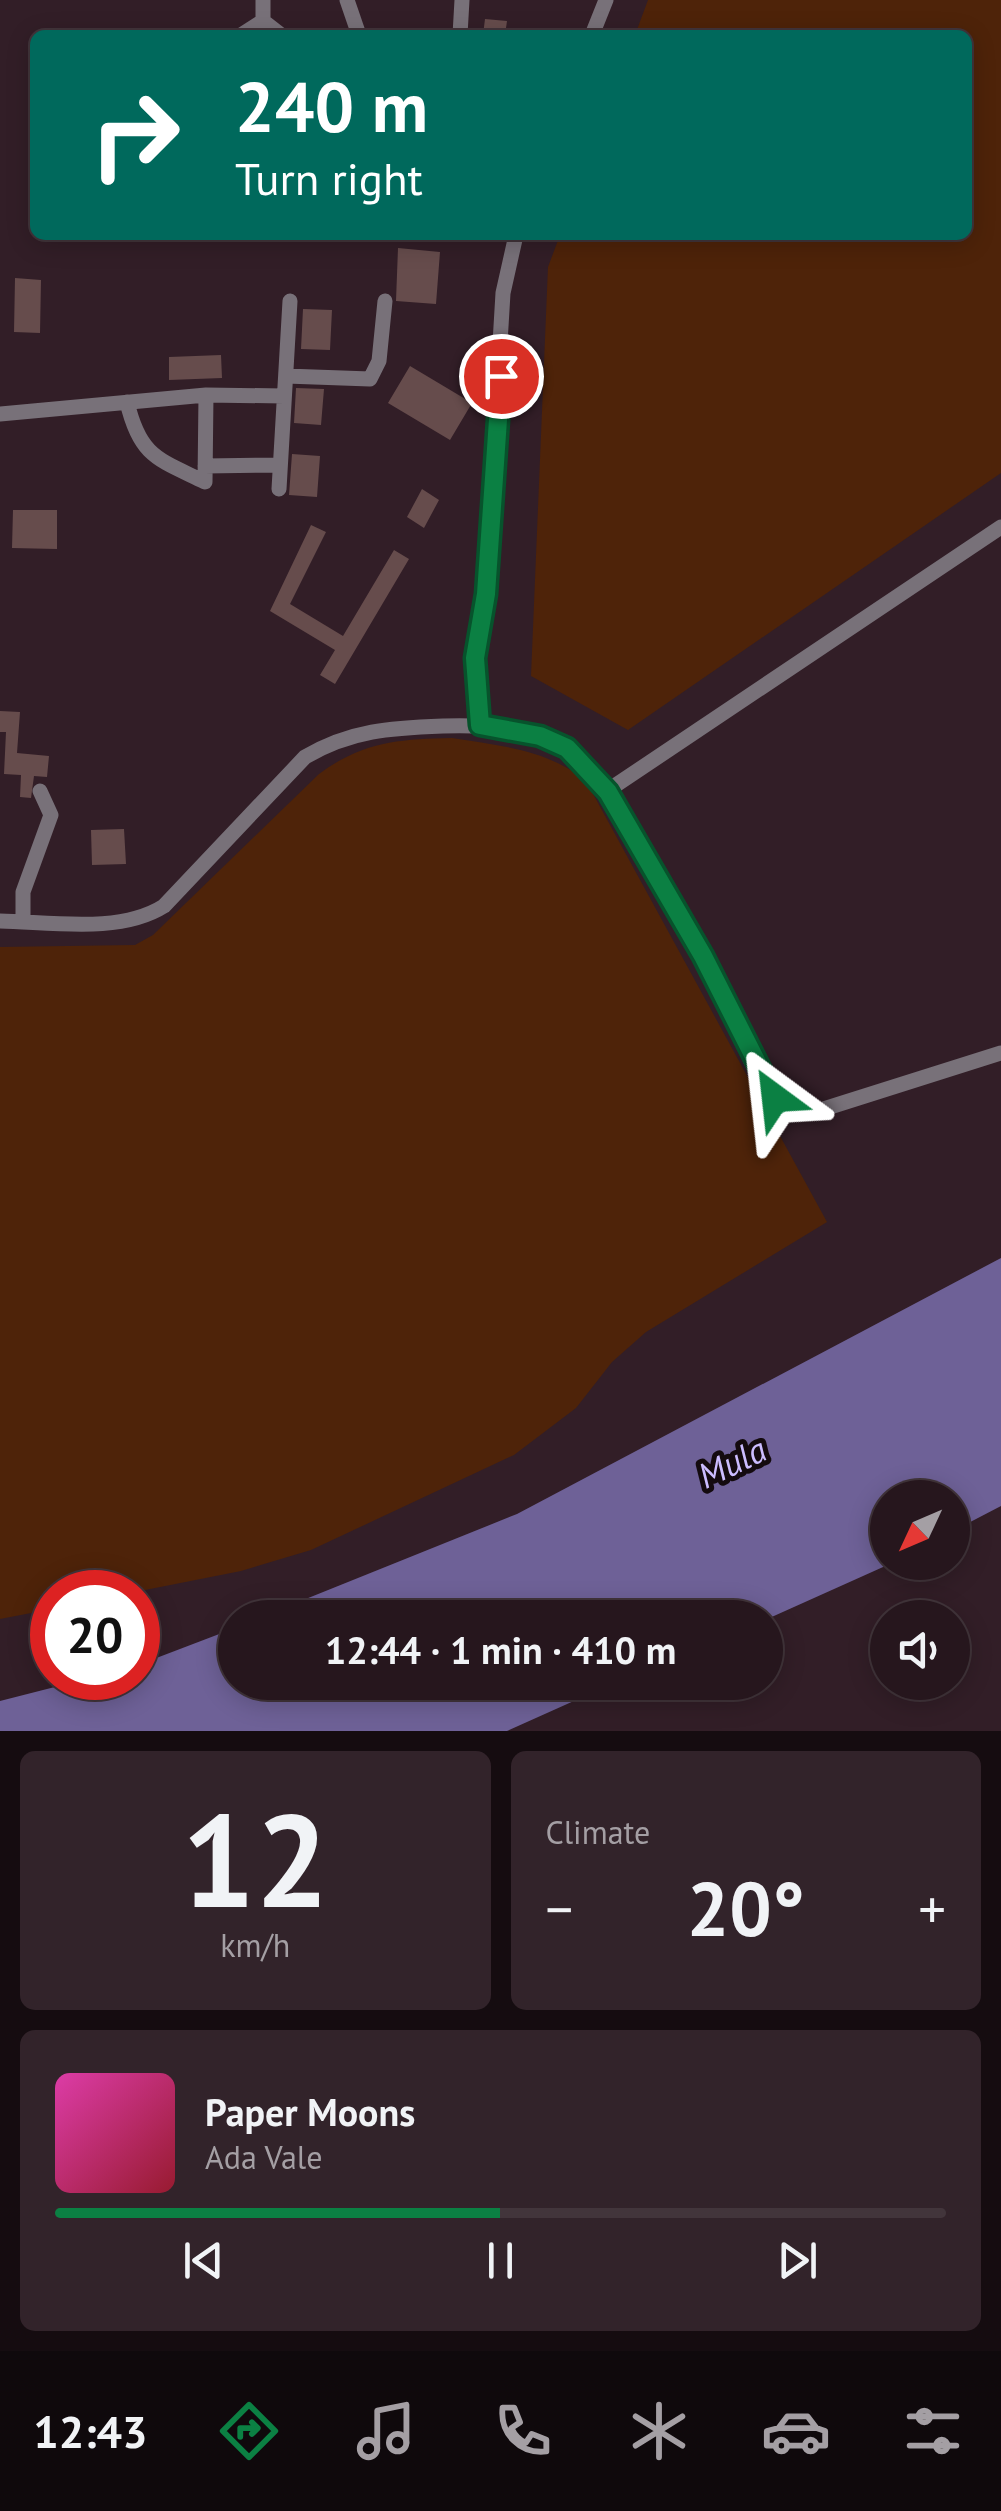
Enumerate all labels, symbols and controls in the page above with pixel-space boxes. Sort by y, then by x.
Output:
text: 240 m [235,61,428,151]
icon: right [70,70,200,200]
text: Turn right [235,149,423,207]
pin [459,334,544,419]
icon: arrive [474,349,529,404]
position arrow [723,1046,827,1150]
water label: Mula [690,1426,773,1498]
north arrow [870,1480,970,1580]
map controls [870,1480,970,1700]
speed limit sign: 20 [30,1570,160,1700]
button: sound [870,1600,970,1700]
text: 12:44 · 1 min · 410 m [325,1625,676,1674]
text: 12 [182,1775,329,1943]
text: Climate [546,1811,650,1853]
text: 20° [687,1860,805,1957]
text: − [546,1873,573,1944]
text: + [918,1873,946,1944]
text: km/h [220,1924,290,1966]
text: Paper Moons [205,2087,415,2136]
text: Ada Vale [205,2136,322,2178]
icon: previous [176,2233,231,2288]
icon: pause [473,2233,528,2288]
icon: next [770,2233,825,2288]
icon: directions [214,2396,284,2466]
icon: music [351,2396,421,2466]
icon: phone [488,2396,558,2466]
icon: climate [624,2396,694,2466]
icon: car [761,2396,831,2466]
icon: filters [898,2396,968,2466]
text: 12:43 [33,2402,148,2460]

